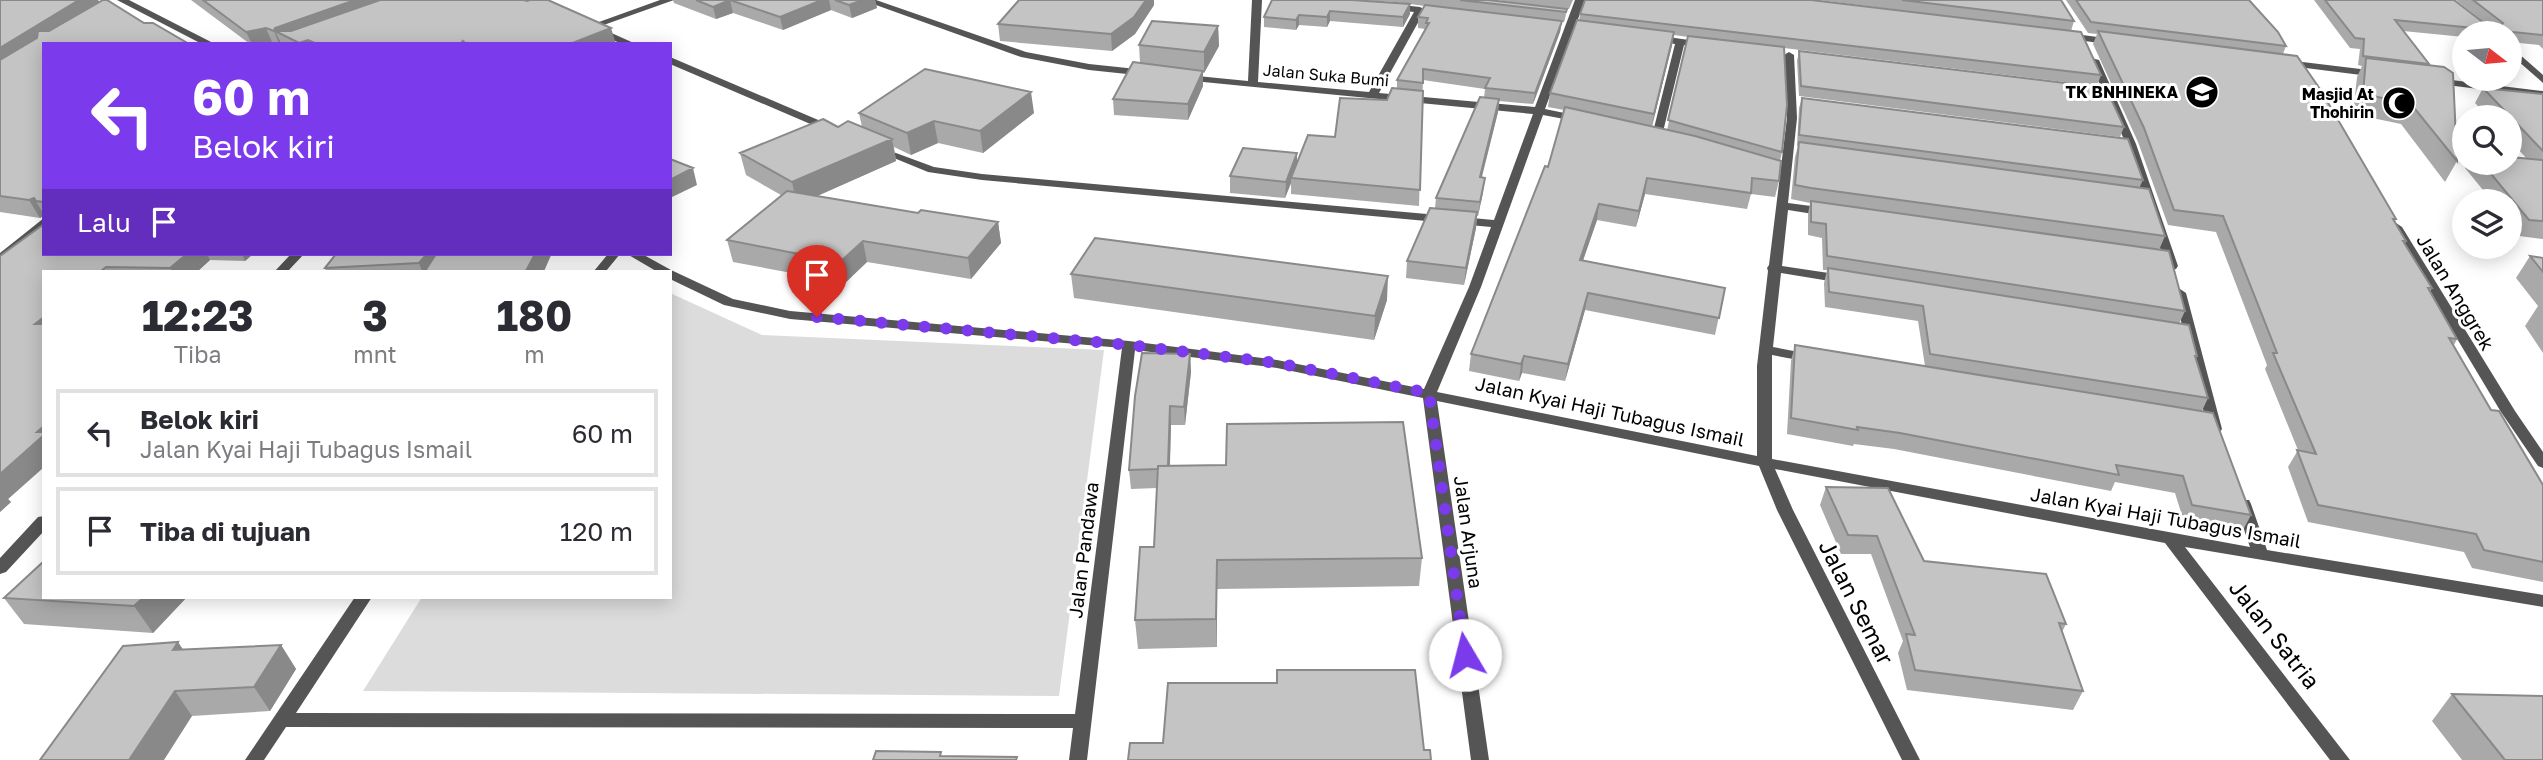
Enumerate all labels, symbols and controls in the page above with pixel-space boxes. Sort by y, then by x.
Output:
north arrow [2452,21,2522,91]
map controls [2452,21,2522,259]
street label: Jalan Suka Bumi [1262,60,1390,90]
text: 60 m [192,67,310,126]
icon: left [77,70,168,161]
school or university icon: TK BNHINEKA [2183,73,2221,111]
place label: TK BNHINEKA [2066,82,2179,102]
place label: Masjid At Thohirin [2302,84,2374,122]
mosque icon: Masjid At Thohirin [2380,84,2418,122]
button: search [2452,105,2522,175]
text: Belok kiri [192,127,335,165]
button: layers [2452,189,2522,259]
icon: arrive [145,203,183,241]
text: Lalu [77,207,131,238]
street label: Jalan Anggrek [2412,230,2500,354]
pin [787,245,847,317]
icon: arrive [798,256,836,294]
text: 12:23 [142,290,254,340]
text: 3 [362,290,388,340]
text: 180 [496,290,572,340]
text: Tiba [174,340,221,368]
text: mnt [353,340,397,368]
text: m [524,340,545,368]
street label: Jalan Kyai Haji Tubagus Ismail [1473,371,1747,451]
text: Belok kiri [140,404,259,435]
icon: left [81,414,119,452]
text: 60 m [572,418,633,449]
text: Jalan Kyai Haji Tubagus Ismail [140,435,472,463]
street label: Jalan Arjuna [1450,474,1488,590]
street label: Jalan Pandawa [1063,481,1103,619]
street label: Jalan Kyai Haji Tubagus Ismail [2029,482,2303,552]
icon: arrive [81,512,119,550]
text: Tiba di tujuan [140,516,310,547]
text: 120 m [560,516,633,547]
street label: Jalan Semar [1814,535,1900,669]
street label: Jalan Satria [2224,574,2326,694]
position arrow [1428,618,1502,692]

